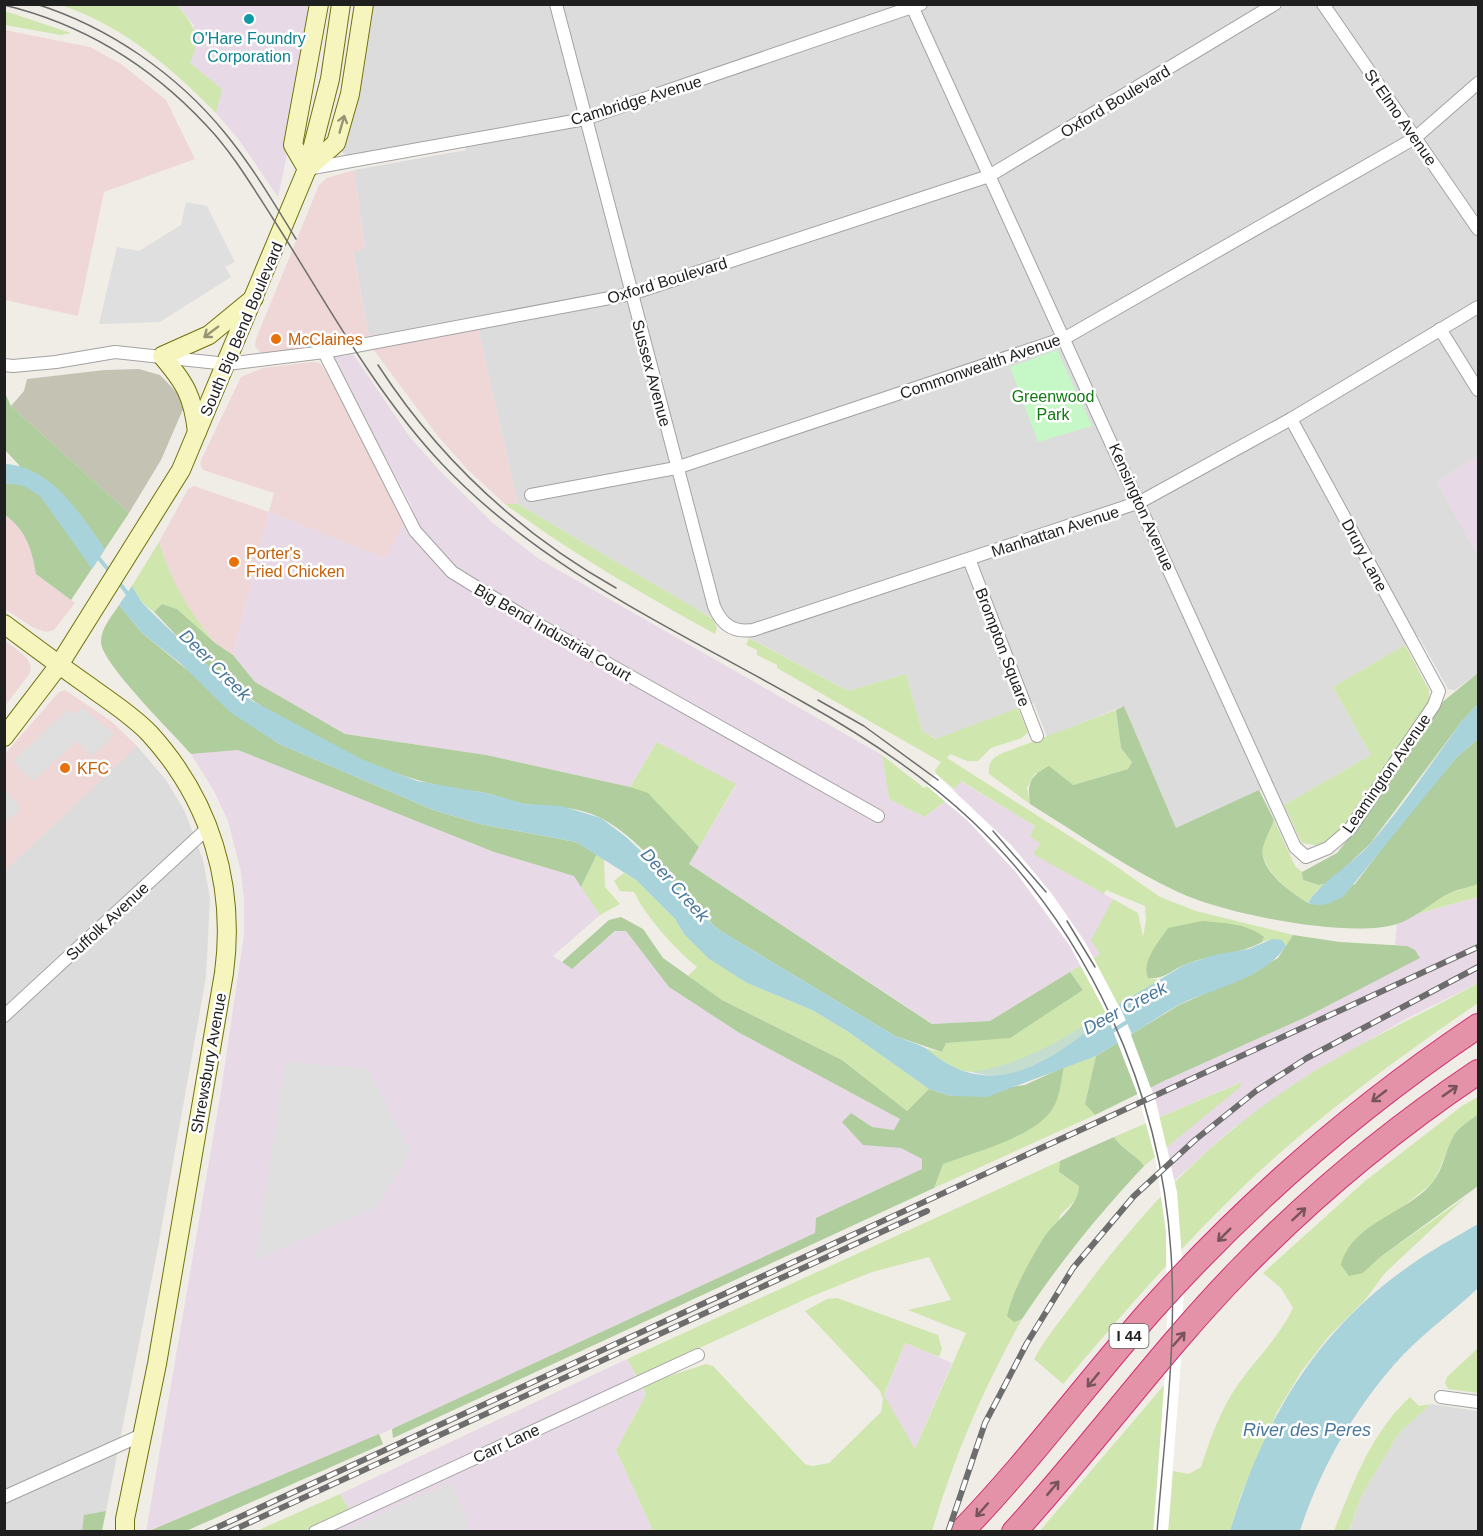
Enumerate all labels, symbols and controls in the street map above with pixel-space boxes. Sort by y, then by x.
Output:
marker: O'Hare Foundry Corporation [242,12,256,26]
place label: O'Hare Foundry Corporation [192,30,306,65]
street label: Oxford Boulevard [1058,62,1173,141]
street label: St Elmo Avenue [1361,66,1440,169]
street label: Cambridge Avenue [569,72,704,128]
one-way arrow [337,115,348,134]
street label: South Big Bend Boulevard [197,239,286,419]
street label: Oxford Boulevard [605,254,729,307]
street label: Sussex Avenue [629,318,674,429]
one-way arrow [203,325,219,338]
place label: McClaines [288,331,363,348]
street label: Commonwealth Avenue [898,331,1063,402]
marker: McClaines [269,332,283,346]
park label: Greenwood Park [1012,388,1094,423]
street label: Kensington Avenue [1106,441,1177,574]
street label: Manhattan Avenue [989,503,1121,560]
street label: Drury Lane [1338,516,1391,594]
place label: Porter's Fried Chicken [246,545,345,580]
marker: Porter's Fried Chicken [227,555,241,569]
street label: Big Bend Industrial Court [471,581,635,685]
street label: Brompton Square [972,586,1033,709]
water label: Deer Creek [175,625,255,705]
street label: Leamington Avenue [1339,711,1434,836]
place label: KFC [77,760,109,777]
marker: KFC [58,761,72,775]
water label: Deer Creek [637,844,714,927]
street label: Suffolk Avenue [63,879,152,964]
water label: Deer Creek [1080,977,1171,1038]
street label: Shrewsbury Avenue [188,992,229,1134]
one-way arrow [1442,1085,1458,1098]
one-way arrow [1372,1090,1388,1103]
one-way arrow [1291,1207,1306,1221]
one-way arrow [1216,1228,1231,1242]
road number: I 44 [1110,1324,1148,1348]
one-way arrow [1172,1331,1185,1347]
one-way arrow [1086,1371,1099,1387]
water label: River des Peres [1243,1420,1371,1440]
street label: Carr Lane [470,1421,542,1466]
one-way arrow [1046,1481,1060,1496]
one-way arrow [975,1502,989,1517]

